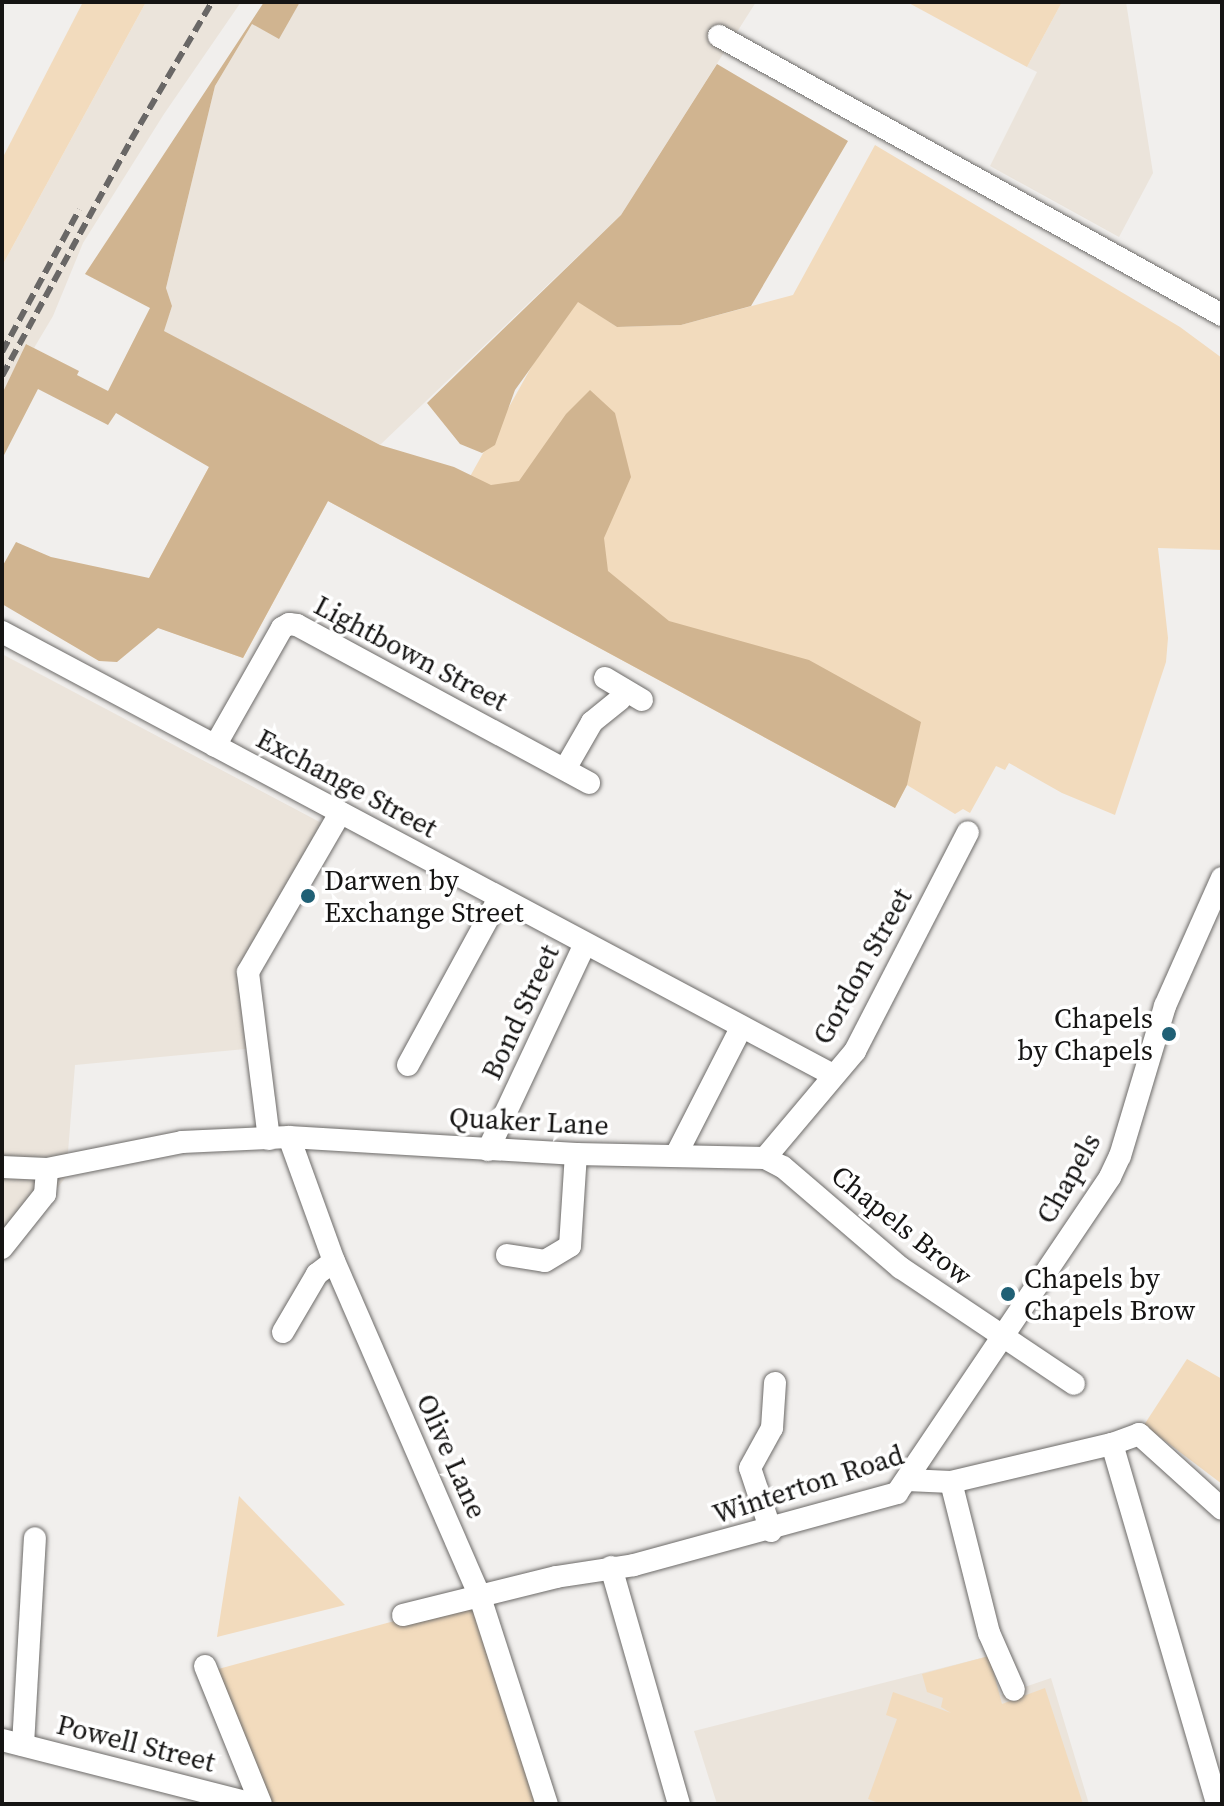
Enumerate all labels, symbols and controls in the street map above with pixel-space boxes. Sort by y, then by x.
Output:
street label: Lightbown Street [309,588,513,718]
street label: Exchange Street [251,721,443,845]
place label: Darwen by Exchange Street [324,863,524,929]
street label: Gordon Street [805,882,919,1050]
marker: Darwen by Exchange Street [299,887,317,905]
street label: Bond Street [474,939,566,1085]
place label: Chapels by Chapels [1017,1001,1153,1067]
marker: Chapels by Chapels [1160,1025,1178,1043]
street label: Quaker Lane [448,1100,610,1142]
street label: Chapels [1029,1127,1107,1229]
street label: Chapels Brow [825,1158,979,1292]
place label: Chapels by Chapels Brow [1024,1261,1195,1327]
marker: Chapels by Chapels Brow [999,1285,1017,1303]
street label: Olive Lane [410,1389,494,1523]
street label: Winterton Road [708,1437,908,1531]
street label: Powell Street [53,1707,219,1779]

